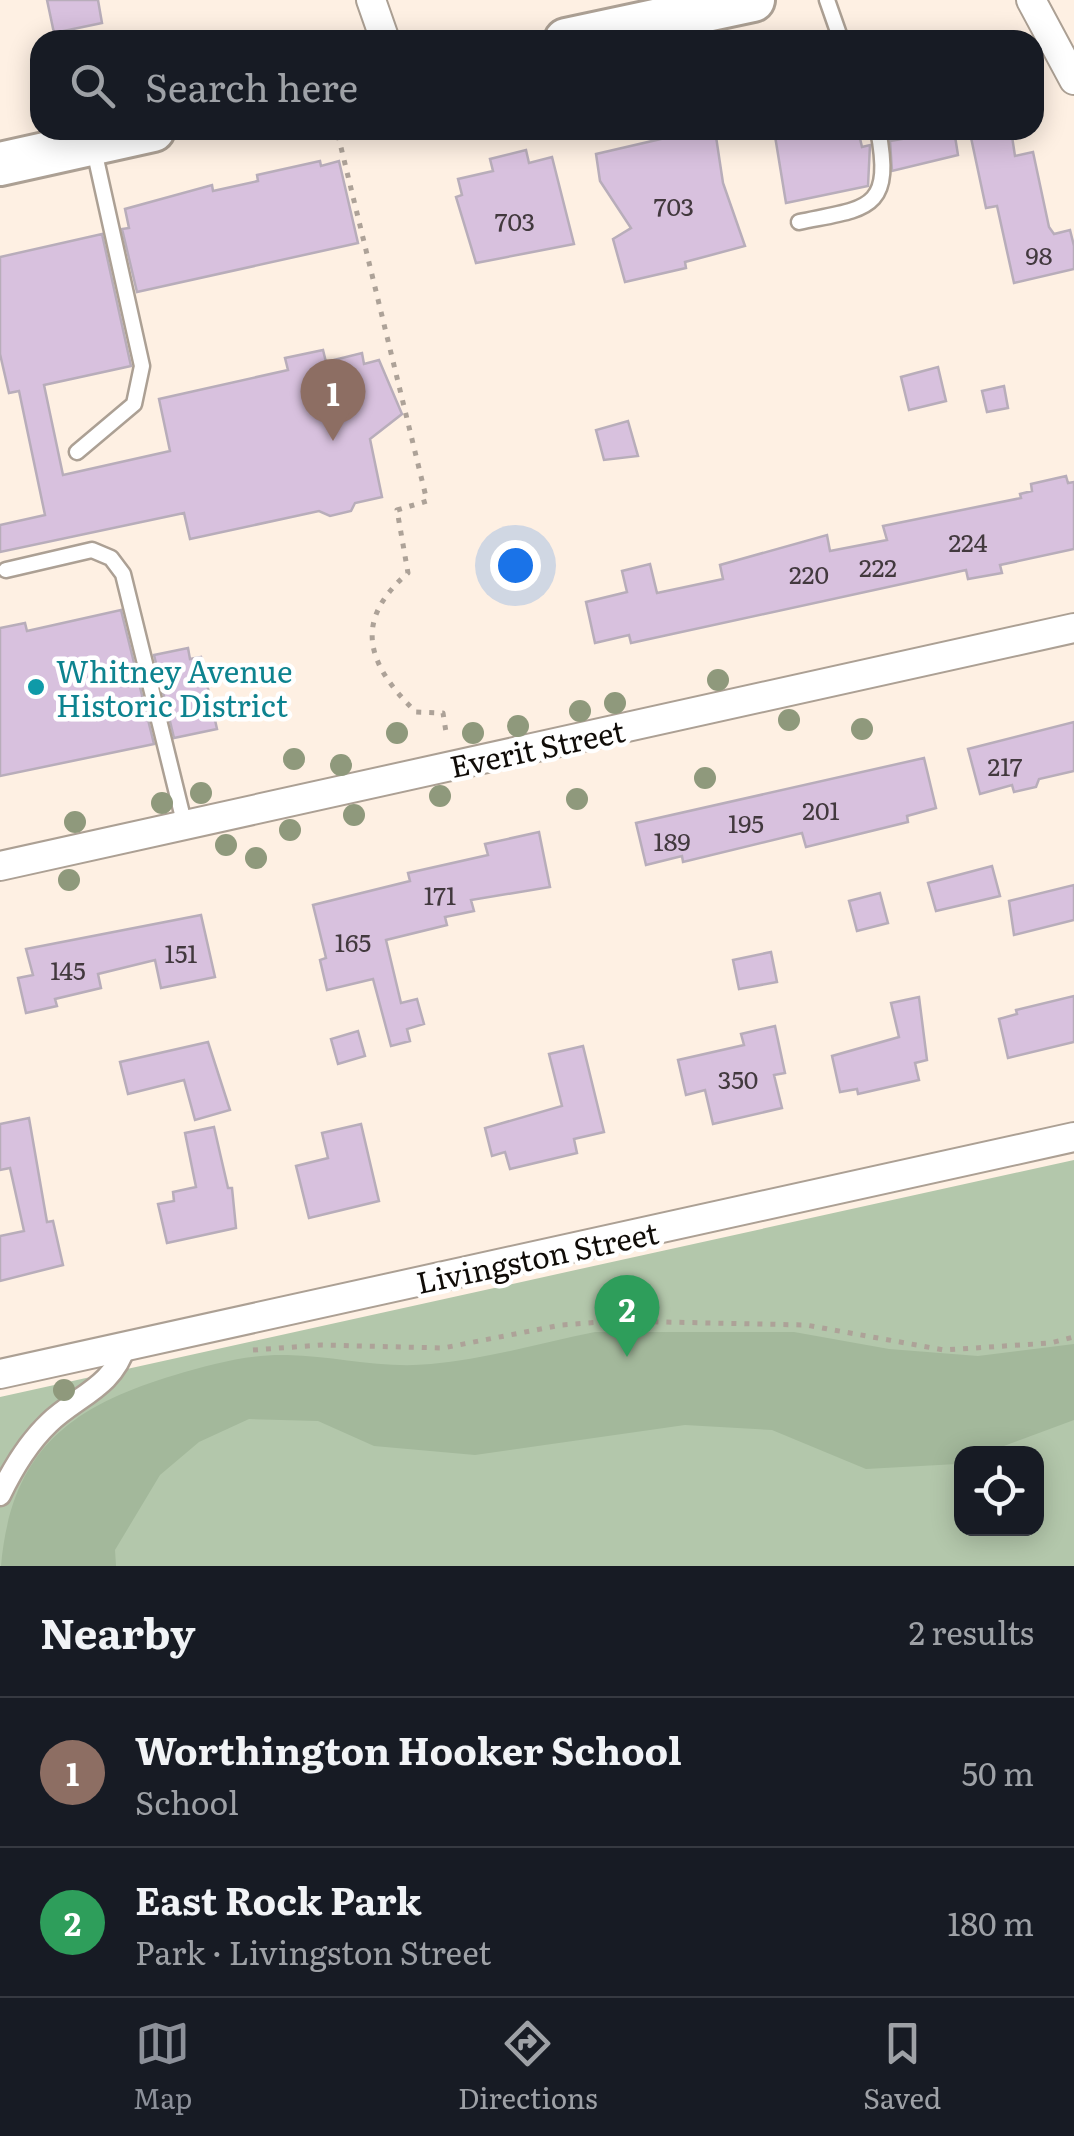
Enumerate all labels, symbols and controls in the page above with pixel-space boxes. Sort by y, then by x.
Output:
search box [30,30,1044,140]
text: Search here [145,57,358,114]
icon: search [65,58,120,113]
house number: 703 [654,187,694,224]
house number: 703 [495,202,535,239]
house number: 98 [1026,236,1052,273]
pin: 1 [300,358,366,441]
house number: 224 [948,523,988,560]
your location [490,540,541,591]
house number: 222 [859,548,897,585]
house number: 220 [789,555,829,592]
place label: Whitney Avenue Historic District [56,648,293,726]
marker: Whitney Avenue Historic District [25,676,47,698]
street label: Everit Street [445,707,629,787]
house number: 217 [988,747,1023,784]
house number: 201 [802,791,840,828]
house number: 195 [728,804,764,841]
house number: 189 [653,822,691,859]
house number: 171 [424,876,456,913]
house number: 165 [335,923,371,960]
house number: 151 [164,934,198,971]
house number: 145 [50,951,86,988]
house number: 350 [718,1060,758,1097]
street label: Livingston Street [412,1209,662,1303]
pin: 2 [594,1274,660,1357]
map controls [954,1446,1044,1536]
button: locate [954,1446,1044,1536]
text: Nearby [40,1600,196,1662]
text: 2 results [909,1607,1034,1655]
text: Worthington Hooker School [135,1720,682,1777]
text: 1 [66,1748,79,1796]
text: 50 m [962,1748,1034,1796]
text: School [135,1777,239,1825]
text: East Rock Park [135,1870,422,1927]
text: 2 [64,1898,81,1946]
text: 180 m [947,1898,1034,1946]
text: Park · Livingston Street [135,1927,491,1975]
tab: Map [133,2016,192,2118]
tab: Directions [458,2016,598,2118]
tab: Saved [863,2016,941,2118]

